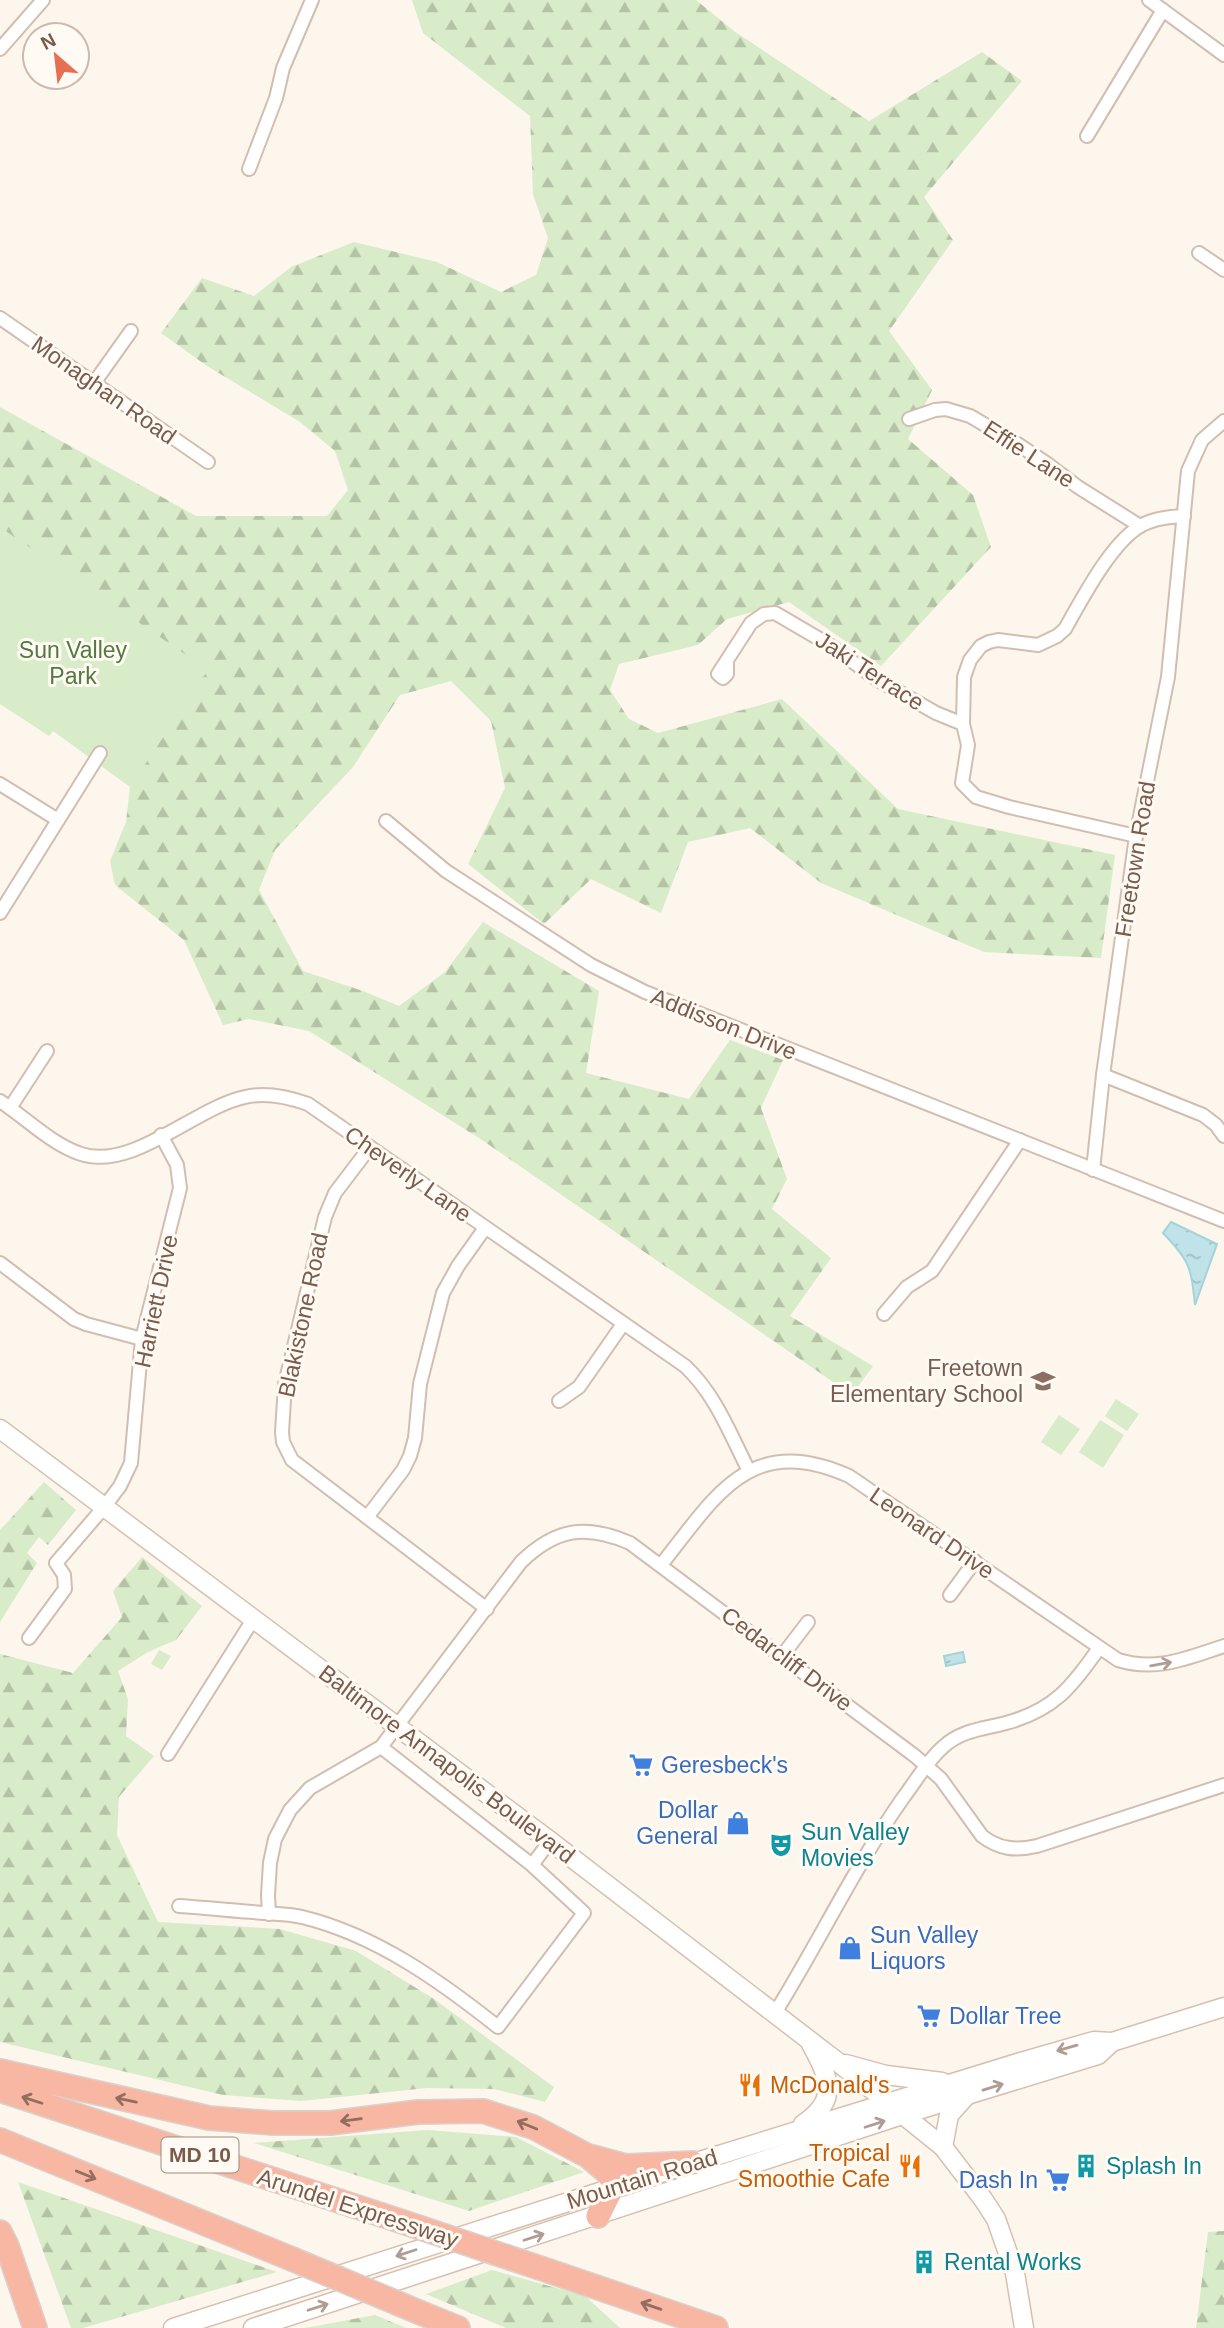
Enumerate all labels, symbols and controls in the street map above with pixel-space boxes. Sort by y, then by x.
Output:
north arrow [21,21,91,91]
text: N [37,29,59,54]
street label: Monaghan Road [27,331,181,449]
street label: Effie Lane [979,415,1079,493]
street label: Jaki Terrace [811,626,929,716]
park label: Sun Valley Park [19,637,128,689]
street label: Freetown Road [1110,779,1160,939]
street label: Addisson Drive [647,983,801,1065]
street label: Cheverly Lane [340,1121,476,1227]
street label: Blakistone Road [273,1230,333,1400]
street label: Harriett Drive [129,1232,183,1370]
place label: Freetown Elementary School [830,1355,1023,1407]
school or university icon: Freetown Elementary School [1029,1367,1057,1395]
street label: Leonard Drive [865,1482,999,1584]
street label: Cedarcliff Drive [717,1601,857,1717]
one-way arrow [1149,1657,1172,1670]
street label: Baltimore Annapolis Boulevard [314,1659,580,1869]
supermarket icon: Geresbeck's [627,1751,655,1779]
place label: Geresbeck's [661,1752,788,1778]
place label: Dollar General [636,1797,718,1849]
shop icon: Dollar General [724,1809,752,1837]
place label: Sun Valley Movies [801,1819,910,1871]
theatre icon: Sun Valley Movies [767,1831,795,1859]
place label: Sun Valley Liquors [870,1922,979,1974]
shop icon: Sun Valley Liquors [836,1934,864,1962]
supermarket icon: Dollar Tree [915,2002,943,2030]
place label: Dollar Tree [949,2003,1061,2029]
one-way arrow [1057,2043,1079,2056]
restaurant icon: McDonald's [736,2071,764,2099]
place label: McDonald's [770,2072,889,2098]
one-way arrow [982,2080,1004,2092]
one-way arrow [115,2092,138,2106]
one-way arrow [22,2093,44,2106]
one-way arrow [340,2114,362,2127]
one-way arrow [864,2117,886,2129]
one-way arrow [517,2118,538,2131]
road number: MD 10 [162,2138,238,2172]
place label: Tropical Smoothie Cafe [738,2140,890,2192]
street label: Mountain Road [564,2144,720,2214]
restaurant icon: Tropical Smoothie Cafe [896,2152,924,2180]
building icon: Splash In [1072,2152,1100,2180]
place label: Splash In [1106,2153,1202,2179]
street label: Arundel Expressway [254,2163,462,2253]
supermarket icon: Dash In [1044,2166,1072,2194]
place label: Dash In [959,2167,1038,2193]
one-way arrow [75,2169,97,2182]
one-way arrow [523,2230,545,2243]
one-way arrow [396,2248,418,2260]
building icon: Rental Works [910,2248,938,2276]
place label: Rental Works [944,2249,1082,2275]
one-way arrow [640,2299,662,2312]
one-way arrow [306,2300,328,2312]

